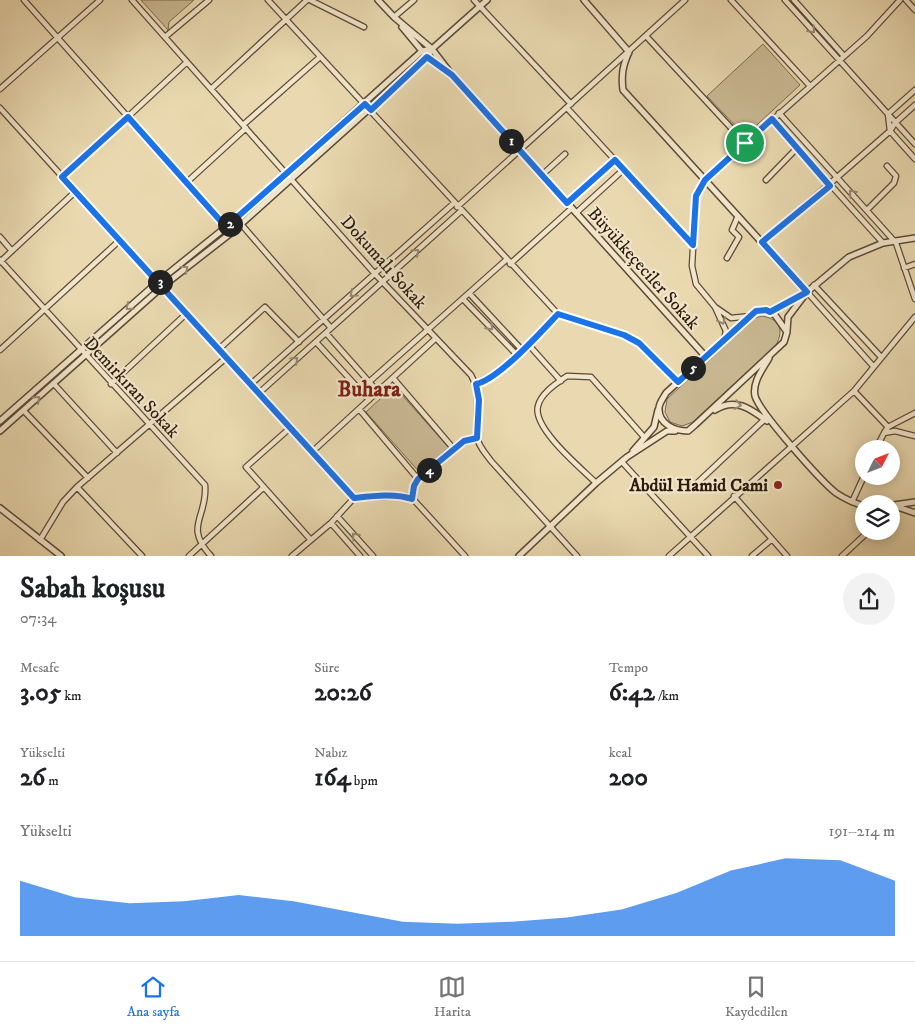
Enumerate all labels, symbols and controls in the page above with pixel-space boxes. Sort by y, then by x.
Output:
one-way arrow [806,25,815,34]
pin [724,122,766,164]
pin: 1 [498,128,524,154]
icon: arrive [731,129,759,157]
text: 1 [509,132,514,150]
one-way arrow [849,190,858,199]
street label: Büyükkeçeciler Sokak [583,203,704,334]
street label: Dokumalı Sokak [335,211,431,314]
pin: 2 [218,212,242,236]
text: 2 [227,215,234,233]
one-way arrow [410,249,419,258]
one-way arrow [179,267,188,275]
pin: 3 [148,270,172,294]
text: 3 [158,273,163,291]
one-way arrow [349,288,358,297]
one-way arrow [126,301,135,310]
one-way arrow [715,316,726,325]
one-way arrow [484,321,493,330]
street label: Demirkıran Sokak [79,332,184,443]
pin: 5 [680,356,706,380]
one-way arrow [290,357,299,366]
text: 5 [690,359,697,377]
district label: Buhara [338,376,401,403]
one-way arrow [31,396,40,405]
one-way arrow [735,399,743,410]
north arrow [855,440,900,485]
map controls [855,440,900,540]
pin: 4 [416,458,442,482]
text: 4 [425,461,434,479]
place label: Abdül Hamid Cami [629,475,768,497]
marker: Abdül Hamid Cami [772,479,784,491]
button: layers [855,495,900,540]
one-way arrow [352,532,361,541]
text: Sabah koşusu [20,571,165,606]
button: share [843,573,895,625]
text: 07:34 [20,608,56,628]
text: Mesafe [20,659,59,677]
text: Süre [314,659,339,677]
text: Tempo [609,659,648,677]
text: 3.05 [20,677,61,708]
text: 20:26 [314,677,372,708]
text: 6:42 [609,677,655,708]
text: km [61,687,82,705]
text: /km [655,687,679,705]
text: Yükselti [20,744,65,762]
text: Nabız [314,744,348,762]
text: kcal [609,744,632,762]
text: 26 [20,762,45,793]
text: 164 [314,762,351,793]
text: 200 [609,762,648,793]
text: m [45,772,59,790]
text: bpm [351,772,378,790]
text: Yükselti [20,821,72,841]
text: 191–214 m [829,821,895,841]
tab: Ana sayfa [127,973,180,1021]
tab: Harita [434,973,471,1021]
tab: Kaydedilen [725,973,788,1021]

